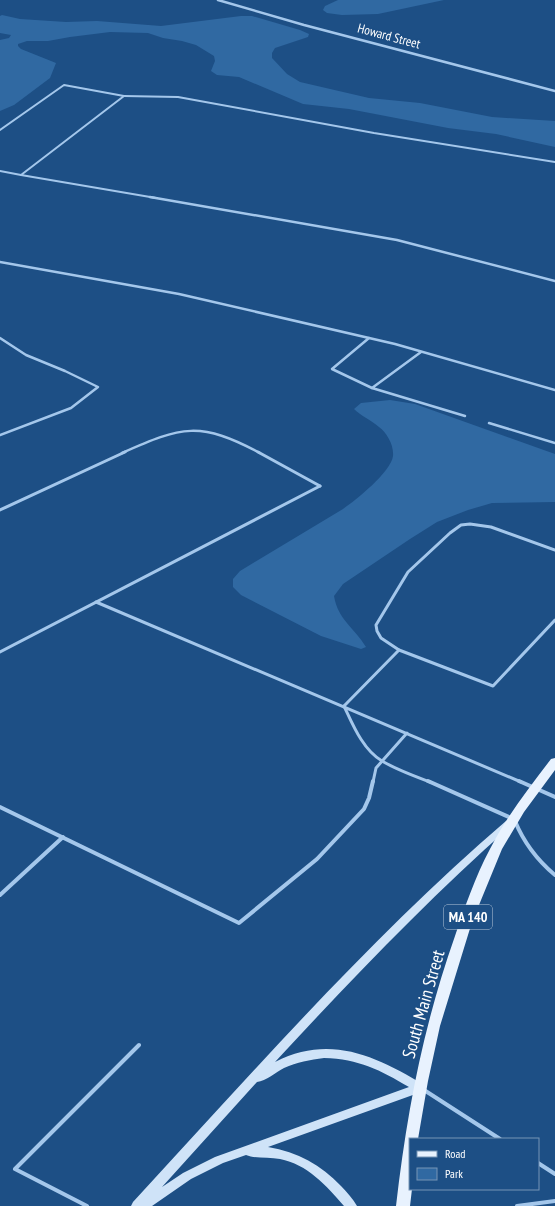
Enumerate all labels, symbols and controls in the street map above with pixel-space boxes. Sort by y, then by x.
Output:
street label: Howard Street [356,19,423,53]
road number: MA 140 [444,905,492,929]
street label: South Main Street [397,947,449,1061]
legend [409,1138,539,1190]
text: Road [445,1146,465,1161]
text: Park [445,1166,463,1181]

